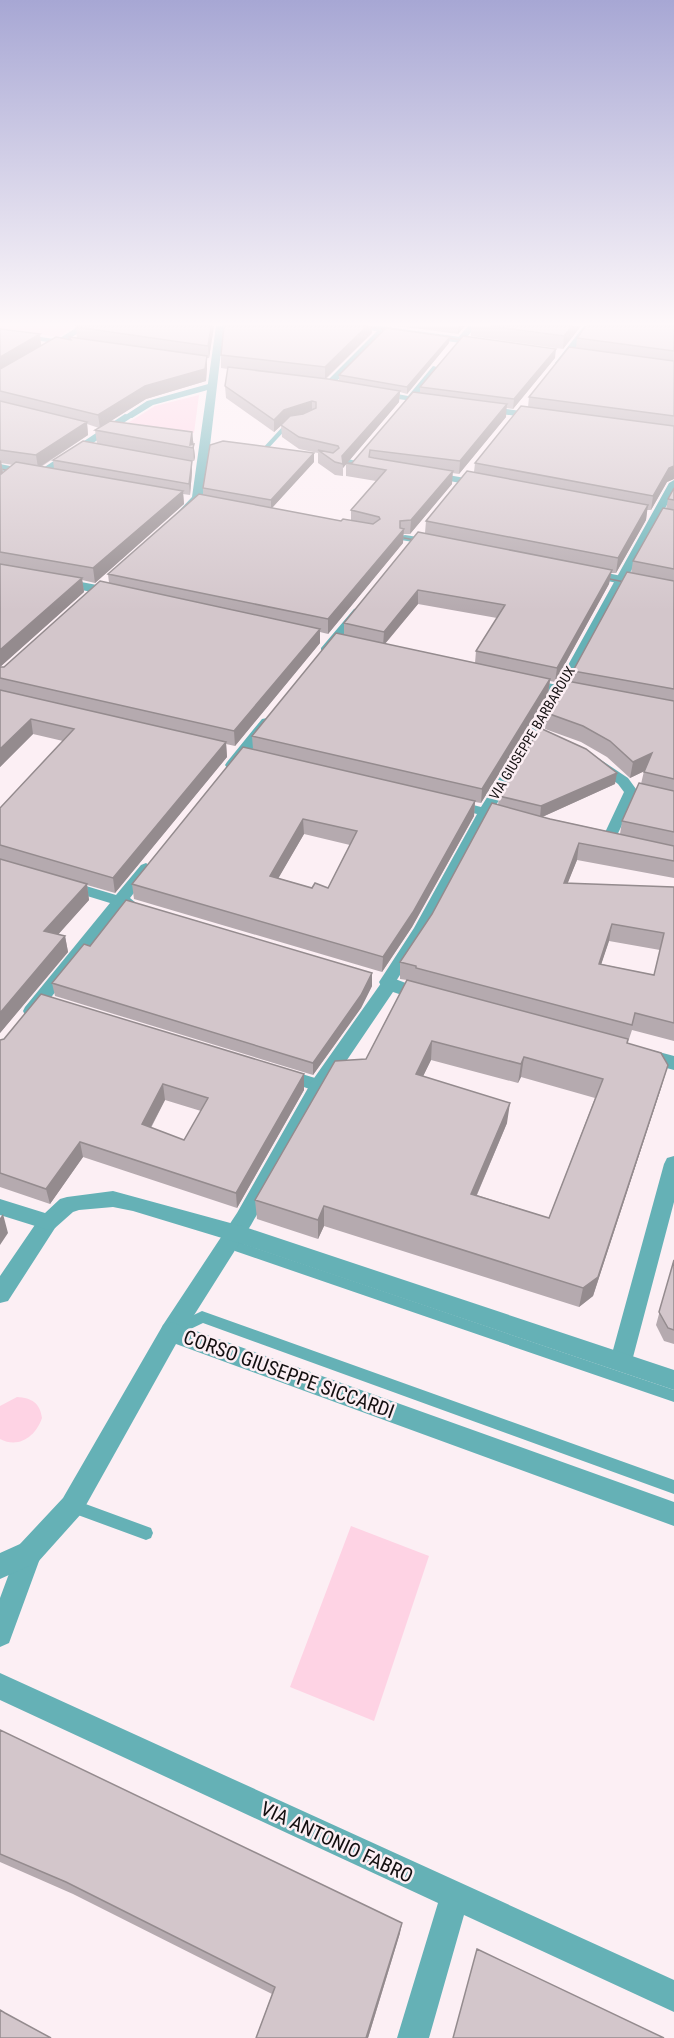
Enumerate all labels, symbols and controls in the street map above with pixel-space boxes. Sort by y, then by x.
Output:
street label: VIA GIUSEPPE BARBAROUX [486,663,578,803]
street label: CORSO GIUSEPPE SICCARDI [180,1325,398,1423]
street label: VIA ANTONIO FABRO [257,1796,417,1888]

